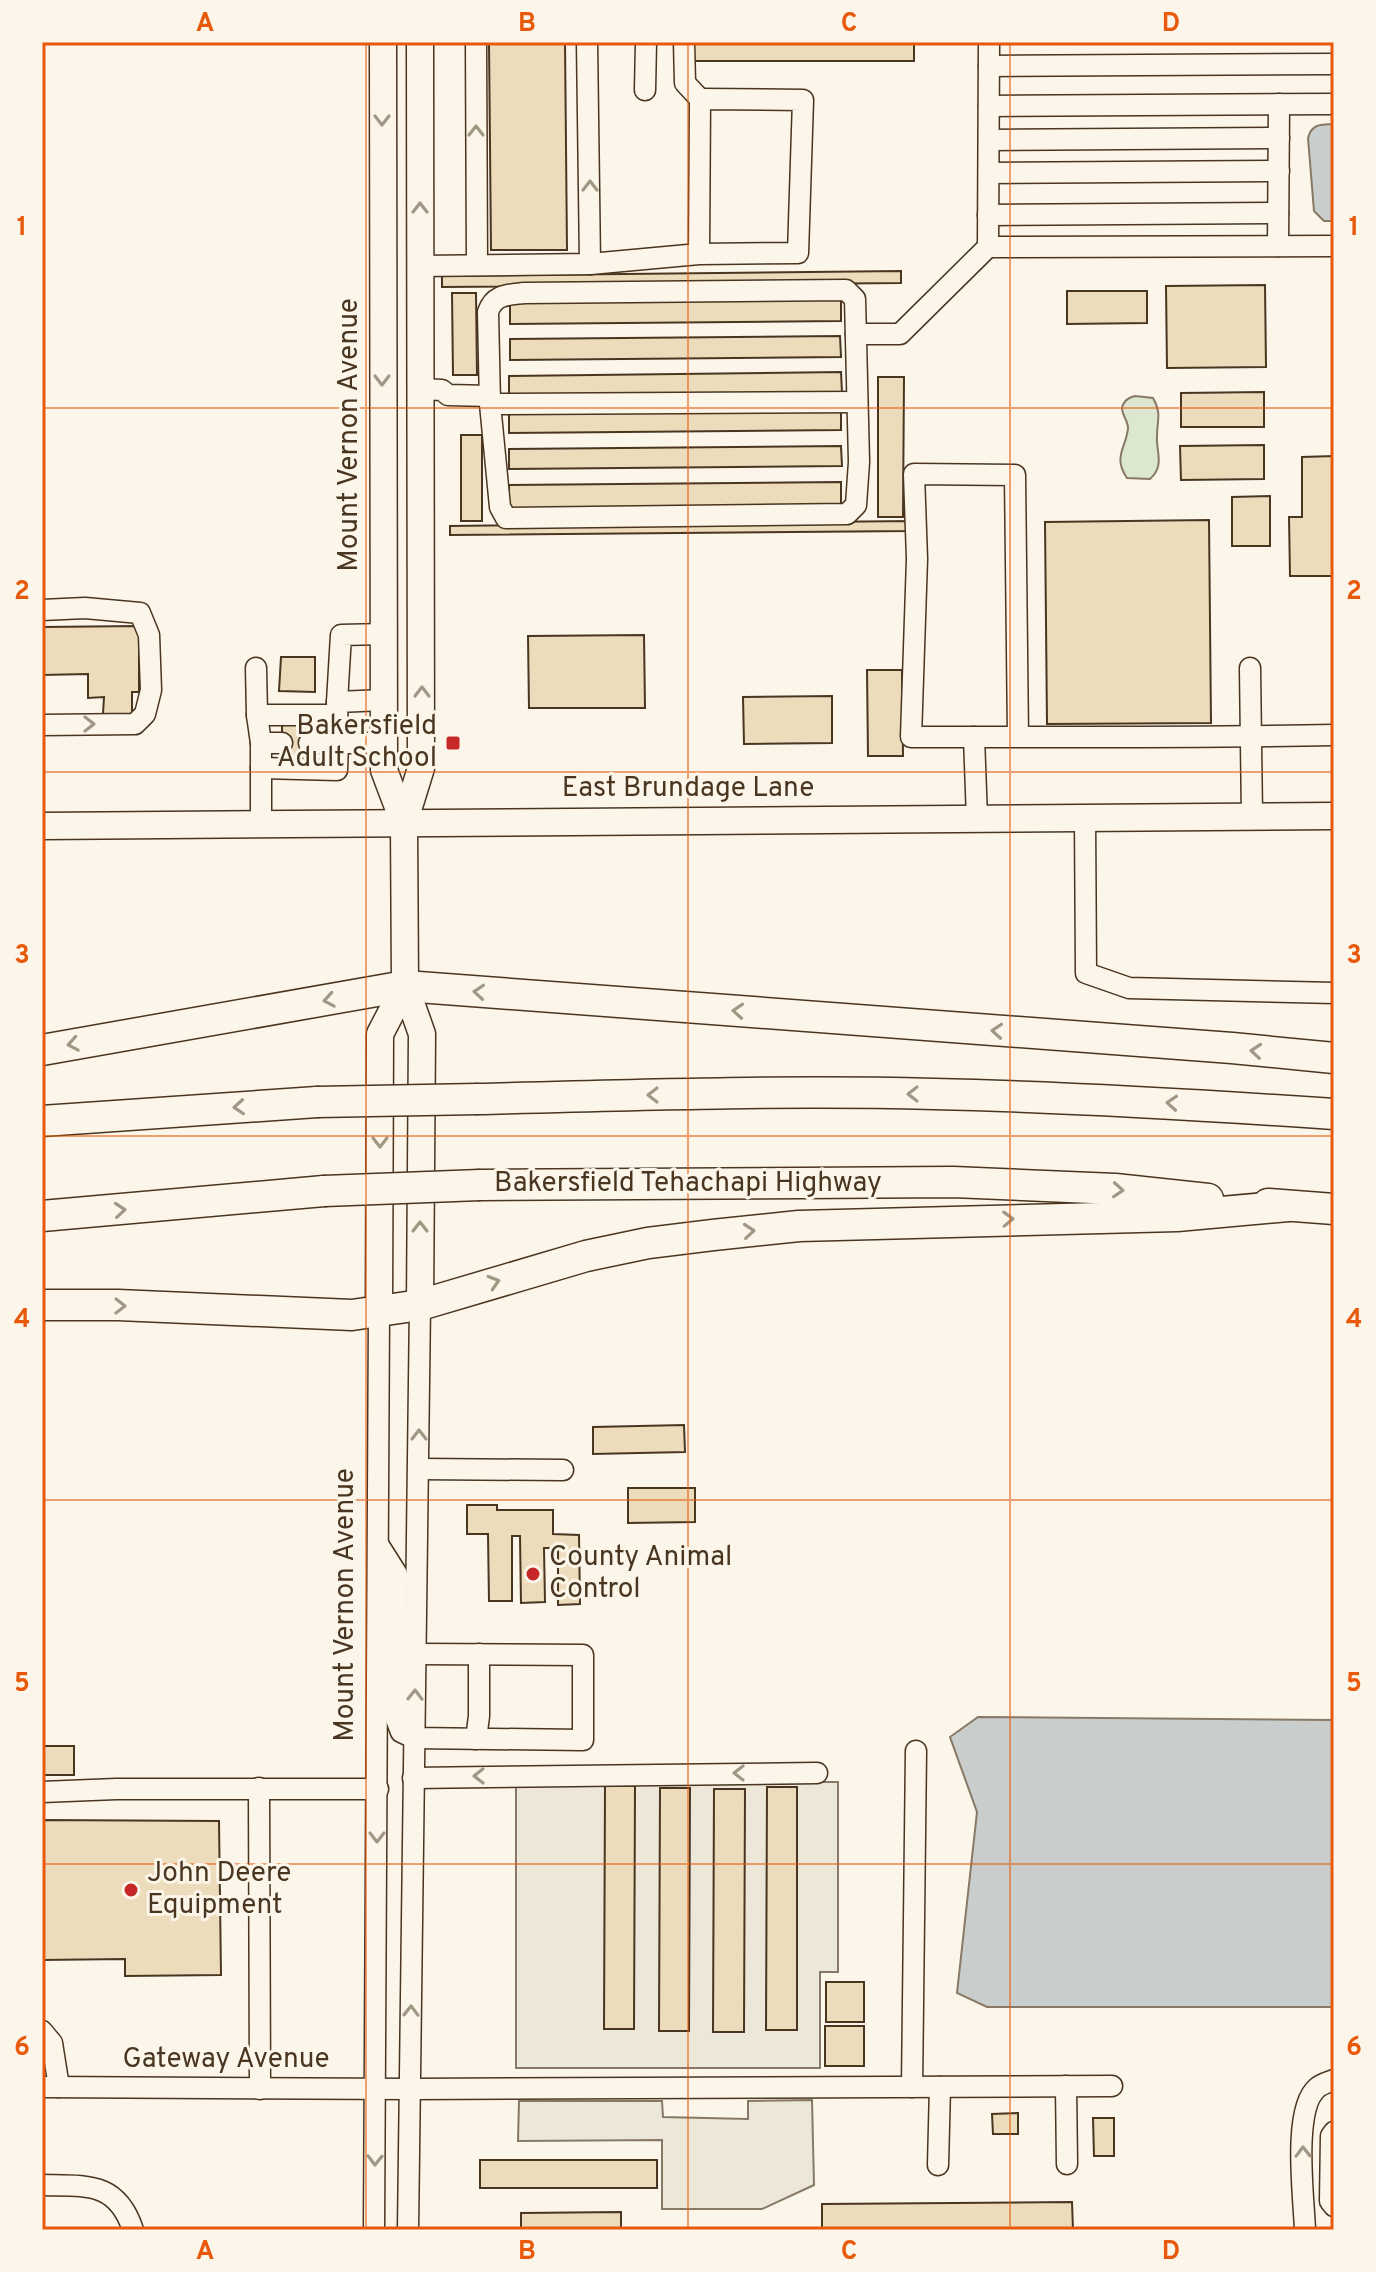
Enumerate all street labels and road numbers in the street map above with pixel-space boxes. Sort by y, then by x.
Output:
street label: Mount Vernon Avenue [332,298,368,572]
street label: East Brundage Lane [562,771,814,807]
street label: Bakersfield Tehachapi Highway [494,1166,882,1202]
street label: Mount Vernon Avenue [328,1468,364,1742]
street label: Gateway Avenue [123,2042,329,2078]

